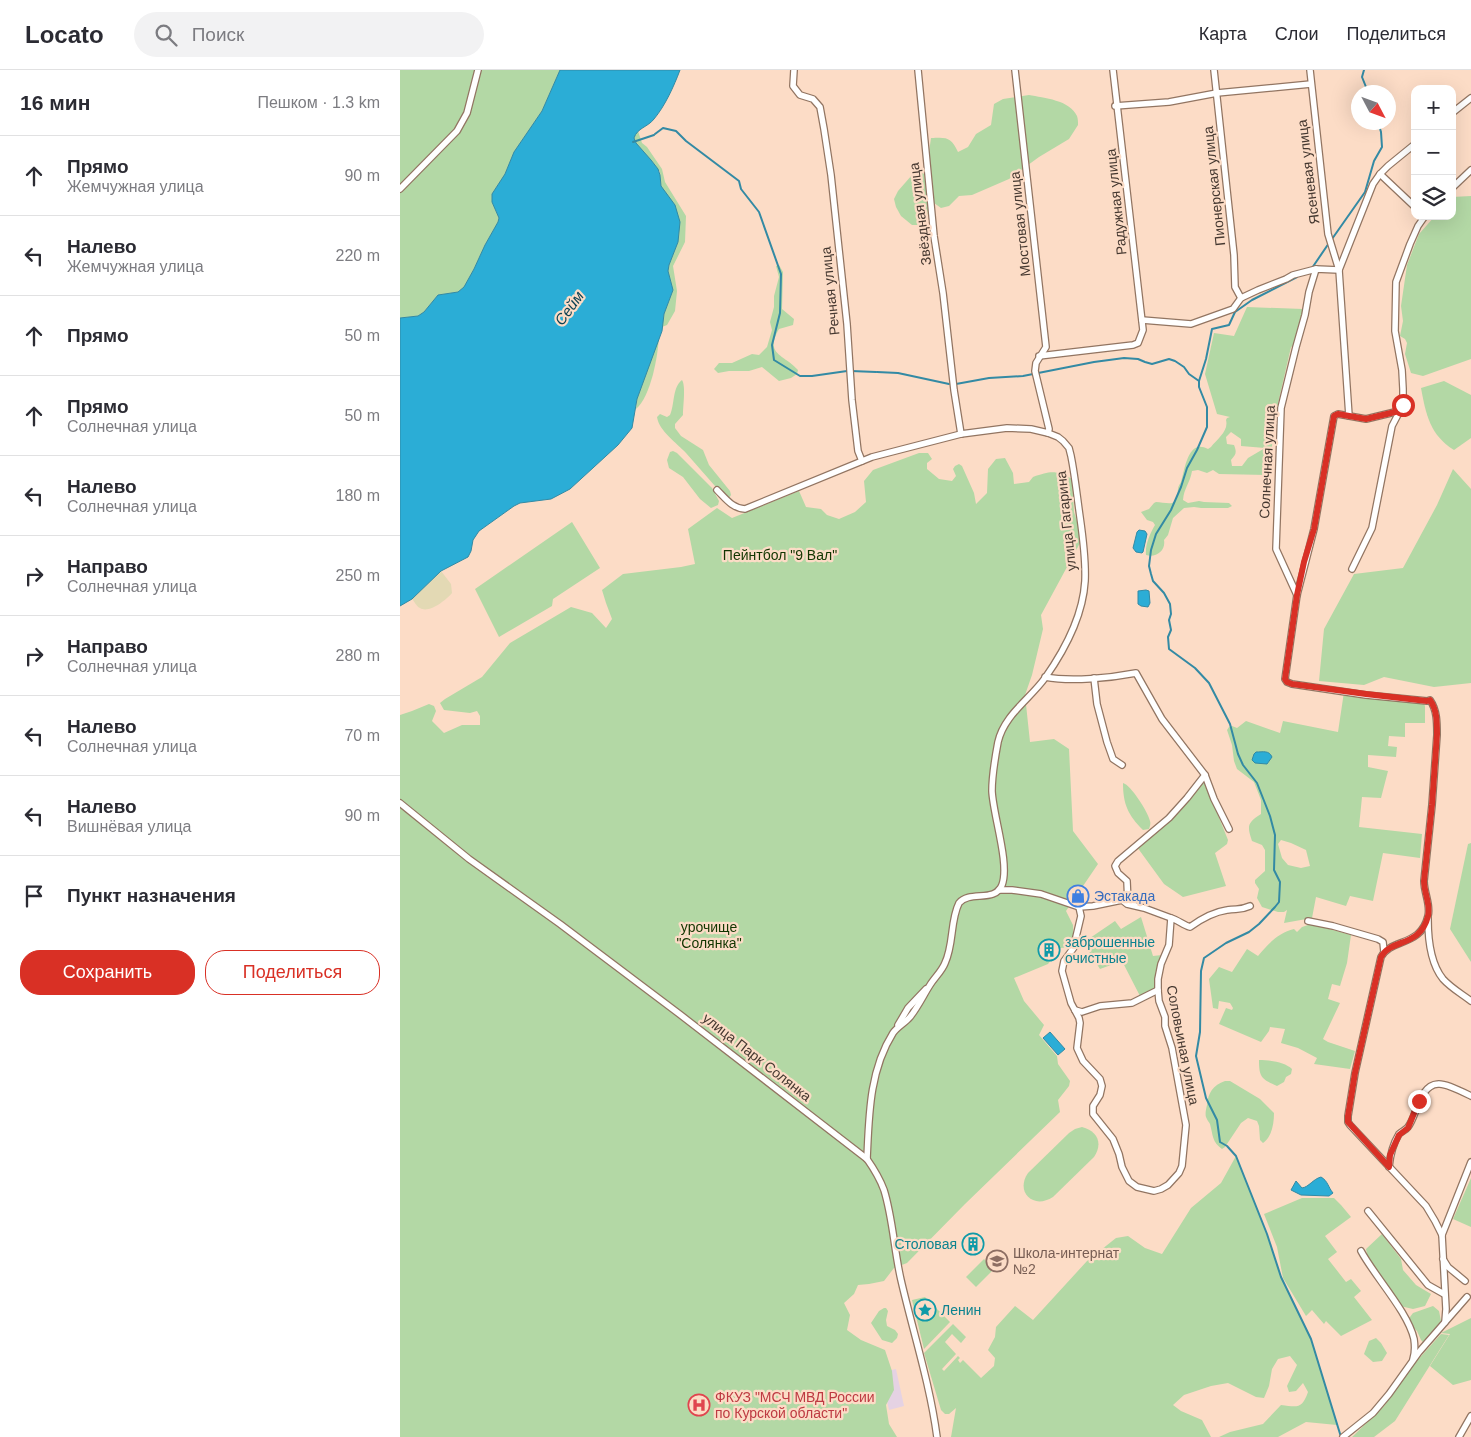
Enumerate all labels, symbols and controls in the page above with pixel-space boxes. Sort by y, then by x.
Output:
search box [134,12,484,57]
text: Locato [25,21,104,48]
icon: search [152,21,180,49]
text: Поиск [192,24,244,45]
text: Карта [1199,24,1247,44]
text: Слои [1275,24,1319,44]
text: Поделиться [1347,24,1446,44]
north arrow [1351,85,1396,130]
map controls [1411,85,1456,220]
button: + [1411,85,1456,130]
text: 16 мин [20,91,90,114]
text: Пешком · 1.3 km [257,94,380,111]
street label: Ясеневая улица [1294,118,1322,225]
street label: Пионерская улица [1200,125,1228,247]
button: − [1411,130,1456,175]
street label: Радужная улица [1102,148,1130,256]
text: Прямо [67,156,129,177]
street label: Звёздная улица [906,161,934,266]
icon: ahead [20,162,48,190]
text: 90 m [344,167,380,184]
street label: Мостовая улица [1006,170,1033,277]
button: layers [1411,175,1456,220]
text: Жемчужная улица [67,178,204,195]
text: Налево [67,236,137,257]
icon: left [20,242,48,270]
street label: Речная улица [817,246,843,336]
text: 220 m [336,247,380,264]
text: Жемчужная улица [67,258,204,275]
water label: Сейм [551,288,587,328]
icon: ahead [20,322,48,350]
text: Прямо [67,325,129,346]
text: 50 m [344,327,380,344]
route start [1392,394,1415,417]
text: Прямо [67,396,129,417]
icon: ahead [20,402,48,430]
street label: Солнечная улица [1256,405,1278,519]
text: 50 m [344,407,380,424]
text: Солнечная улица [67,418,197,435]
street label: улица Гагарина [1053,470,1079,572]
text: Налево [67,476,137,497]
icon: left [20,482,48,510]
text: 180 m [336,487,380,504]
text: Солнечная улица [67,498,197,515]
park label: Пейнтбол "9 Вал" [723,547,837,563]
text: Направо [67,556,148,577]
icon: right [20,562,48,590]
text: 250 m [336,567,380,584]
text: Солнечная улица [67,578,197,595]
text: Направо [67,636,148,657]
icon: right [20,642,48,670]
text: 280 m [336,647,380,664]
text: Солнечная улица [67,658,197,675]
text: Налево [67,716,137,737]
icon: left [20,722,48,750]
text: 70 m [344,727,380,744]
text: Солнечная улица [67,738,197,755]
text: Налево [67,796,137,817]
icon: left [20,802,48,830]
text: 90 m [344,807,380,824]
text: Вишнёвая улица [67,818,192,835]
icon: arrive [20,882,48,910]
shop icon: Эстакада [1066,884,1090,908]
text: Пункт назначения [67,885,236,906]
place label: Эстакада [1094,888,1155,904]
park label: урочище "Солянка" [676,919,742,951]
place label: заброшенные очистные [1065,934,1155,966]
building icon: заброшенные очистные [1037,938,1061,962]
button: Сохранить [20,950,195,995]
button: Поделиться [205,950,380,995]
street label: Соловьиная улица [1164,984,1203,1106]
street label: улица Парк Солянка [700,1010,815,1104]
route end [1408,1090,1431,1113]
building icon: Столовая [961,1232,985,1256]
place label: Столовая [894,1236,957,1252]
place label: Школа-интернат №2 [1013,1245,1120,1277]
school or university icon: Школа-интернат №2 [985,1249,1009,1273]
place icon: Ленин [913,1298,937,1322]
place label: Ленин [941,1302,981,1318]
place label: ФКУЗ "МСЧ МВД России по Курской области" [715,1389,875,1421]
hospital icon: ФКУЗ "МСЧ МВД России по Курской области" [687,1393,711,1417]

